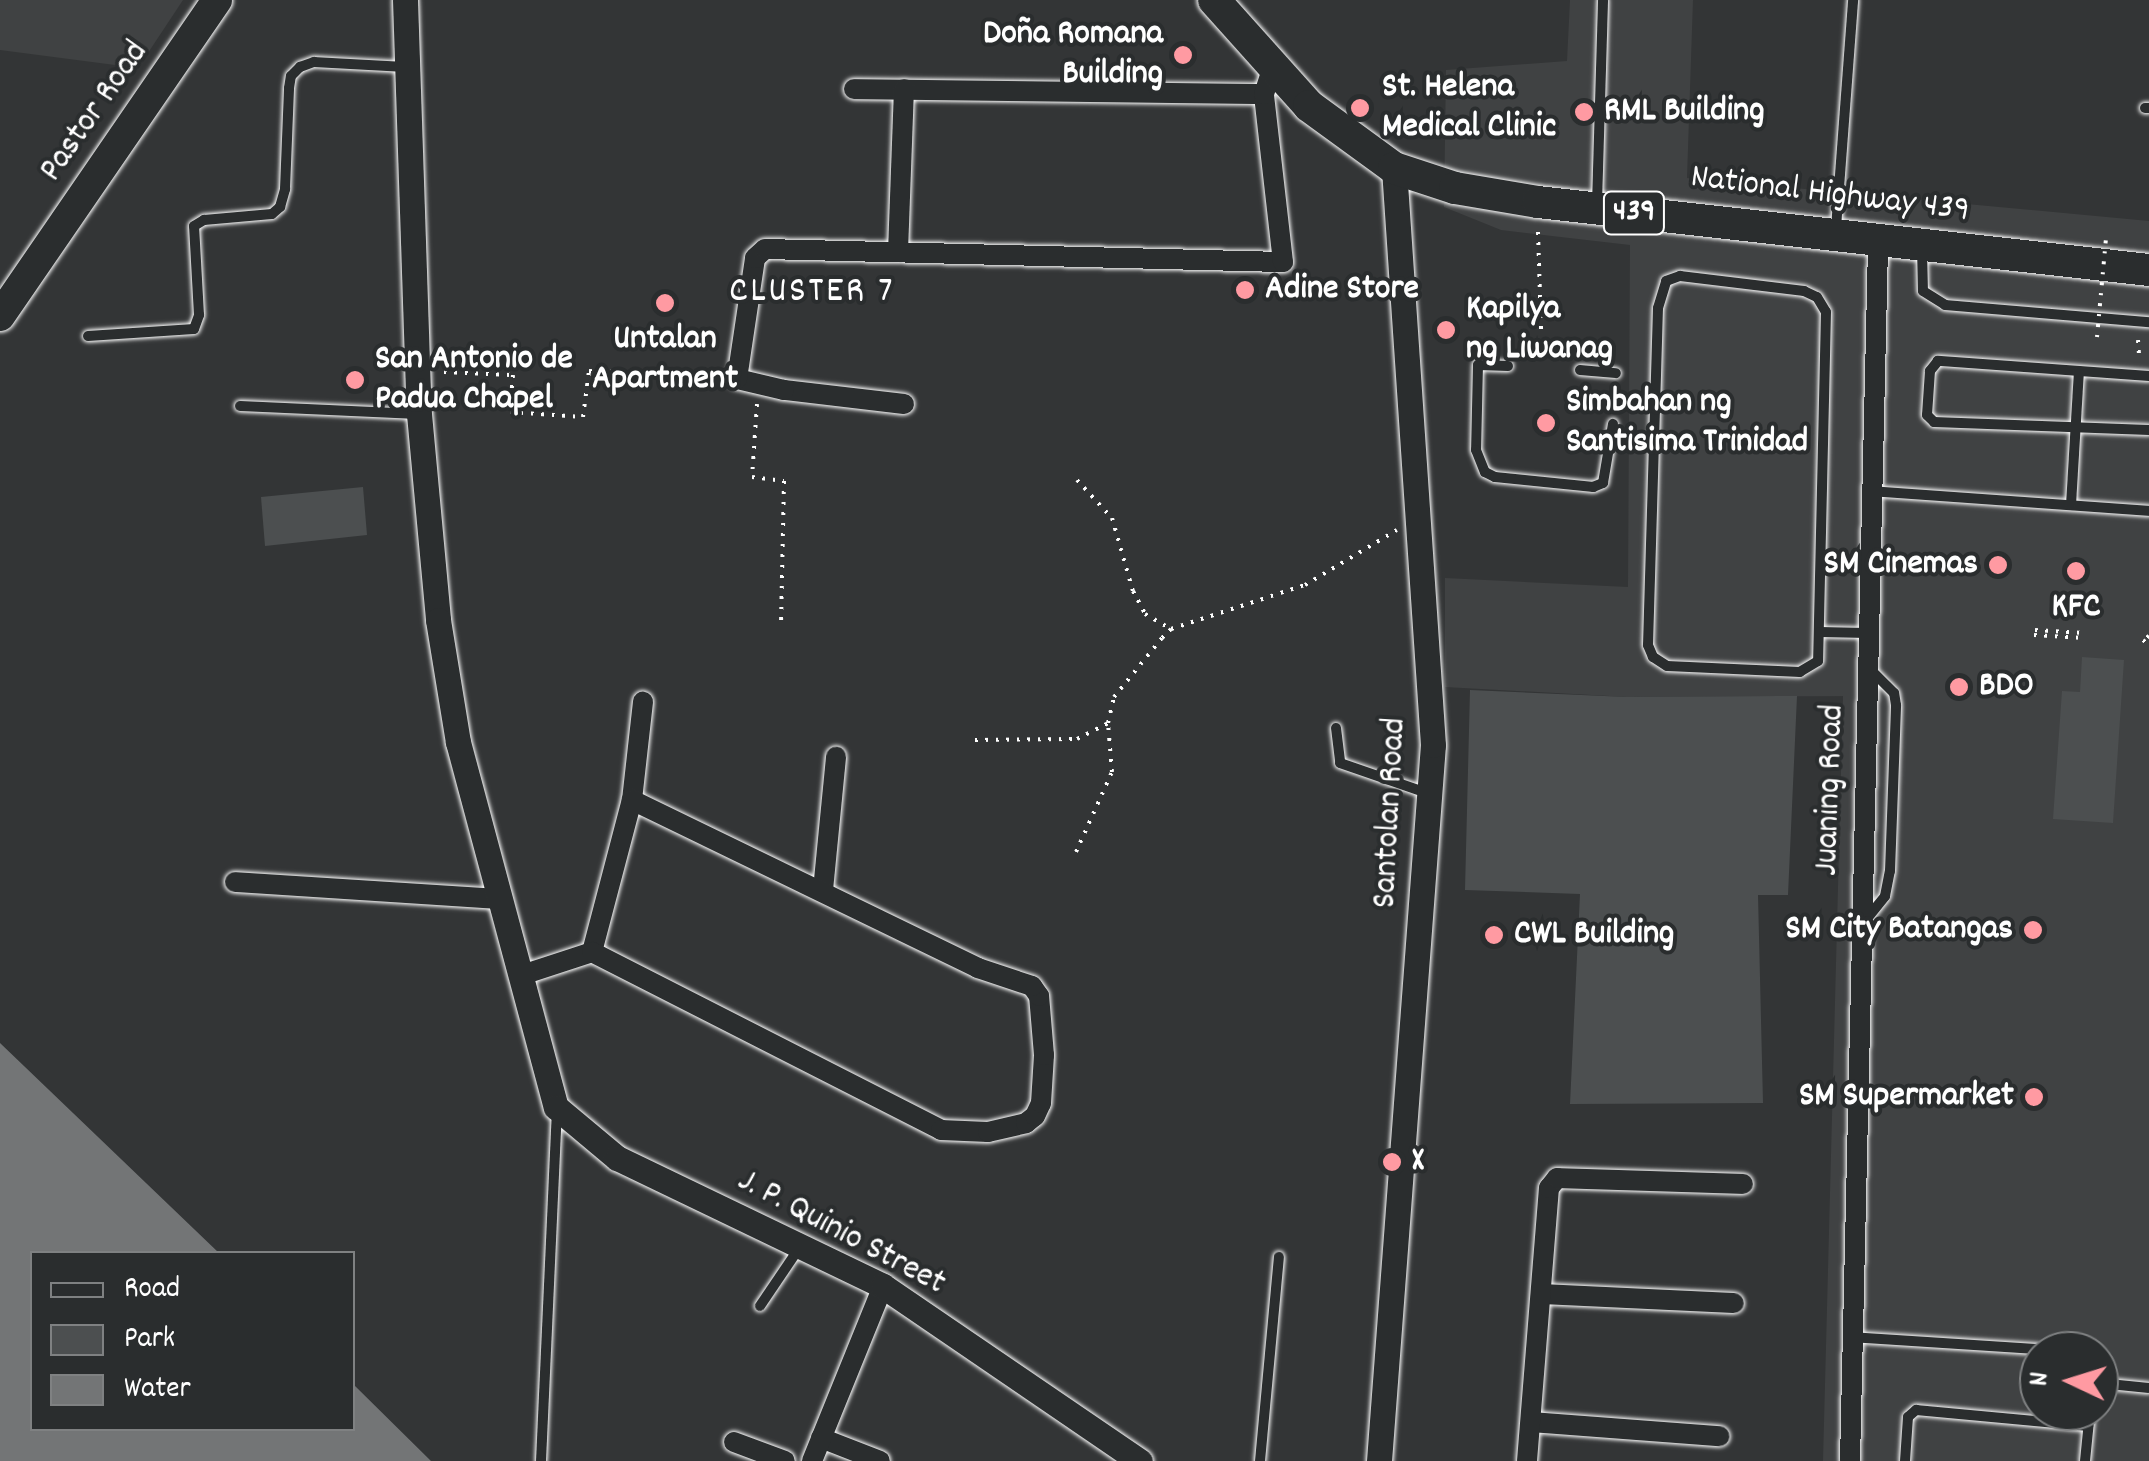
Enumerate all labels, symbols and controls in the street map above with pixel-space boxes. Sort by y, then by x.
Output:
place label: Doña Romana Building [983,14,1163,96]
street label: Pastor Road [31,34,159,190]
marker: Doña Romana Building [1172,44,1194,66]
place label: St. Helena Medical Clinic [1382,67,1556,149]
place label: RML Building [1604,91,1765,133]
marker: St. Helena Medical Clinic [1347,95,1373,121]
marker: RML Building [1573,101,1595,123]
street label: National Highway 439 [1688,157,1972,233]
road number: 439 [1602,186,1666,240]
place label: Adine Store [1265,269,1419,311]
district label: CLUSTER 7 [729,270,895,316]
marker: Adine Store [1234,279,1256,301]
place label: Kapilya ng Liwanag [1466,289,1613,371]
marker: Untalan Apartment [654,292,676,314]
place label: Untalan Apartment [592,319,738,401]
marker: Kapilya ng Liwanag [1435,319,1457,341]
place label: San Antonio de Padua Chapel [375,339,573,421]
marker: San Antonio de Padua Chapel [344,369,366,391]
place label: Simbahan ng Santisima Trinidad [1566,382,1808,464]
marker: Simbahan ng Santisima Trinidad [1535,412,1557,434]
place label: SM Cinemas [1824,544,1978,586]
marker: SM Cinemas [1987,554,2009,576]
marker: KFC [2065,560,2087,582]
place label: KFC [2051,587,2101,629]
place label: BDO [1979,666,2034,708]
marker: BDO [1948,676,1970,698]
street label: Juaning Road [1807,703,1855,877]
street label: Santolan Road [1365,717,1417,909]
place label: SM City Batangas [1785,909,2013,951]
place label: CWL Building [1514,914,1674,956]
marker: SM City Batangas [2022,919,2044,941]
marker: CWL Building [1483,924,1505,946]
place label: SM Supermarket [1799,1076,2014,1118]
marker: SM Supermarket [2023,1086,2045,1108]
place label: X [1412,1141,1424,1183]
marker: X [1381,1151,1403,1173]
street label: J. P. Quinio Street [730,1161,952,1305]
legend [30,1251,355,1431]
text: Road [124,1269,180,1312]
text: Park [124,1319,175,1362]
north arrow [2019,1331,2119,1431]
text: Water [124,1369,191,1412]
text: N [2021,1371,2062,1387]

